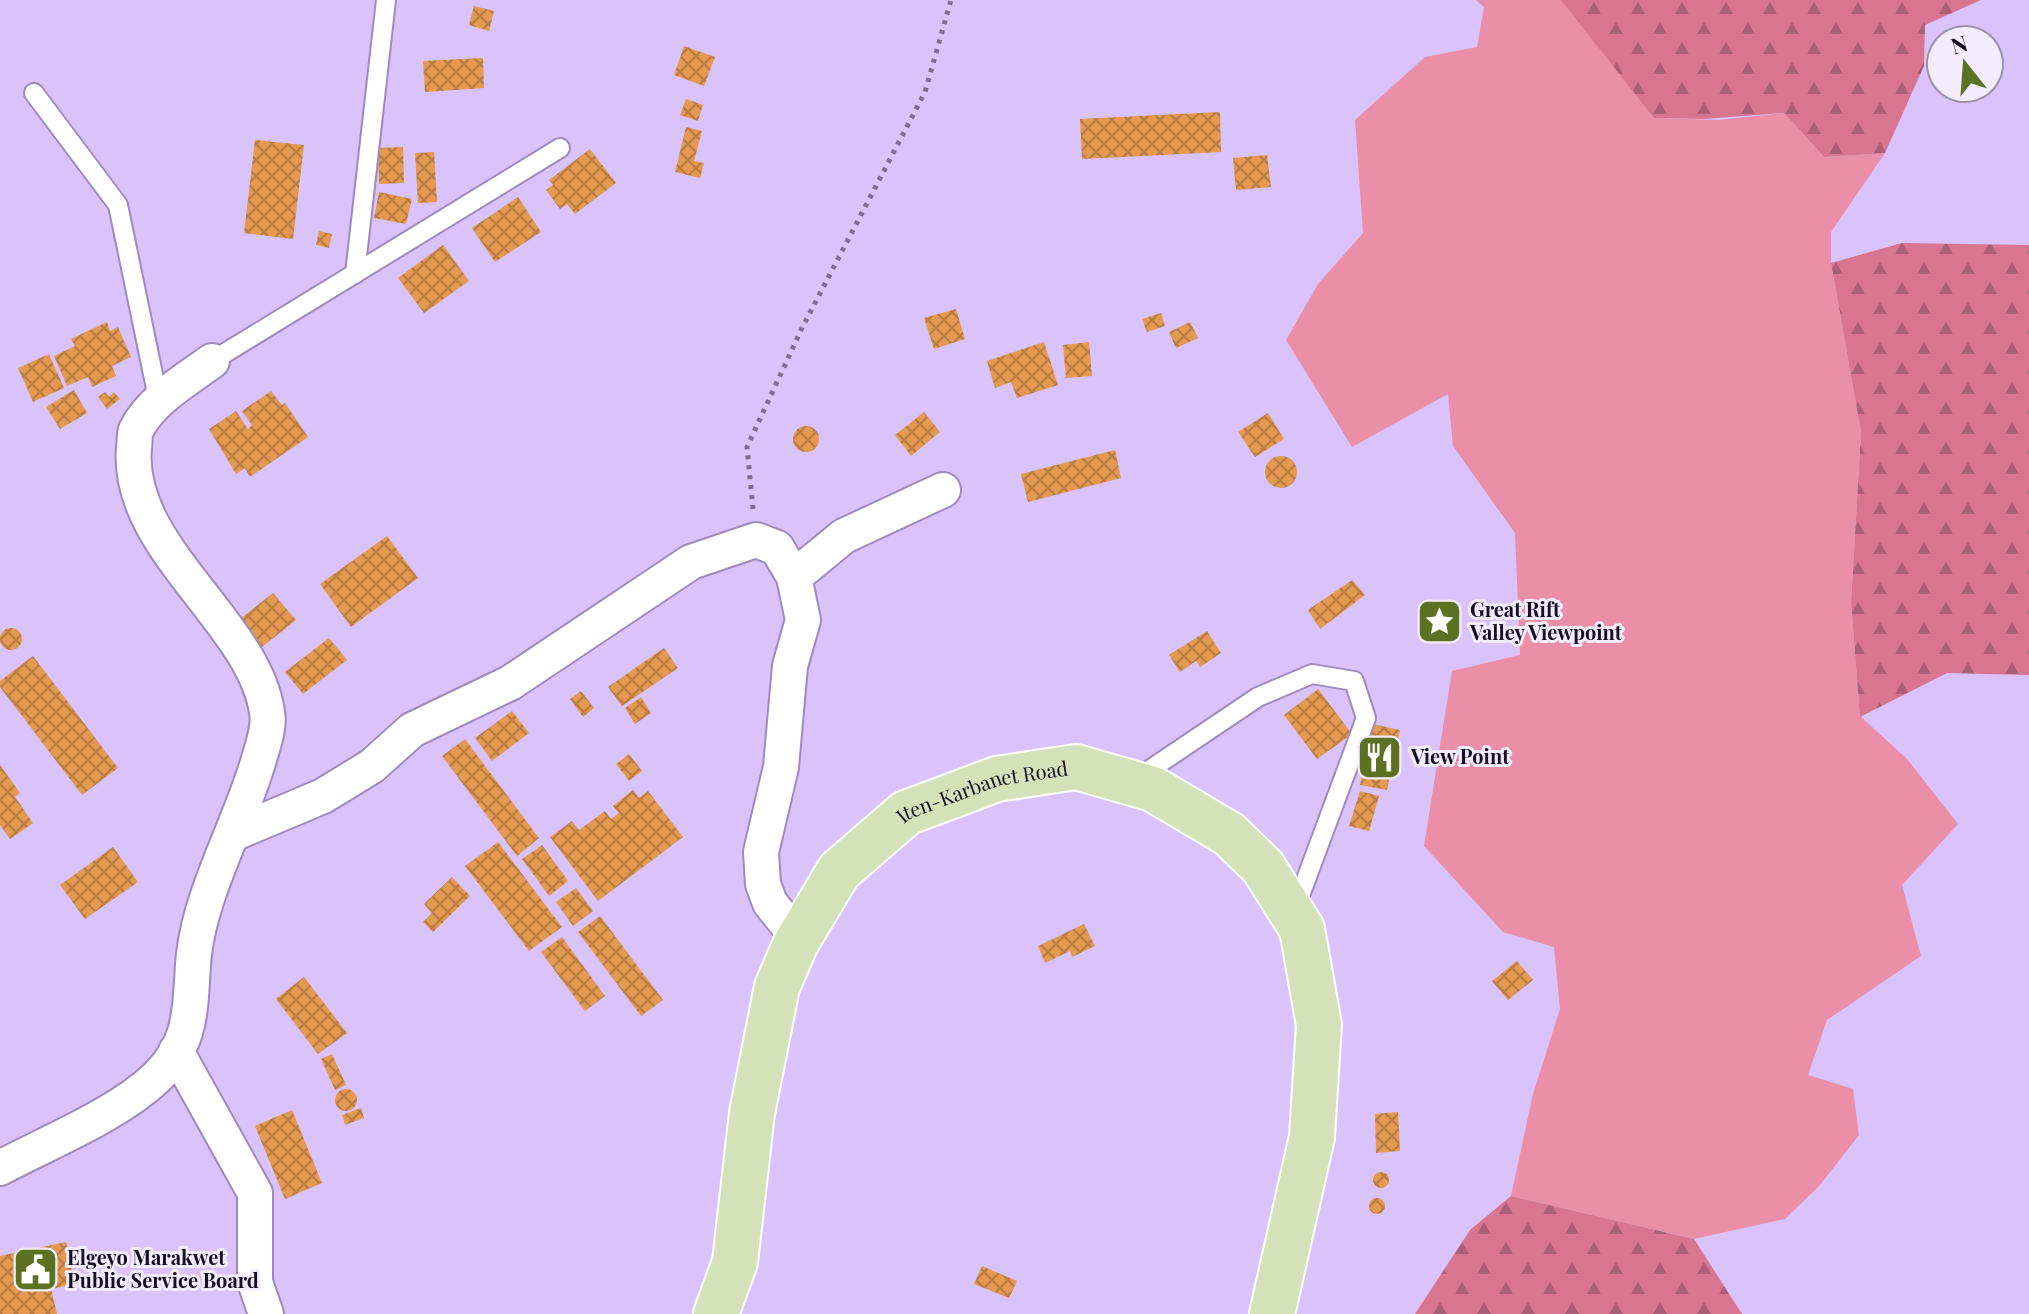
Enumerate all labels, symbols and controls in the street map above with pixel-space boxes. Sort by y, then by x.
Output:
north arrow [1925,24,2005,104]
text: N [1947,27,1971,61]
place label: Great Rift Valley Viewpoint [1469,595,1623,645]
place icon: Great Rift Valley Viewpoint [1415,598,1463,646]
restaurant icon: View Point [1356,733,1404,781]
place label: View Point [1410,742,1510,769]
street label: Iten-Karbanet Road [889,753,1070,828]
place label: Elgeyo Marakwet Public Service Board [67,1243,259,1293]
public building icon: Elgeyo Marakwet Public Service Board [12,1246,60,1294]

